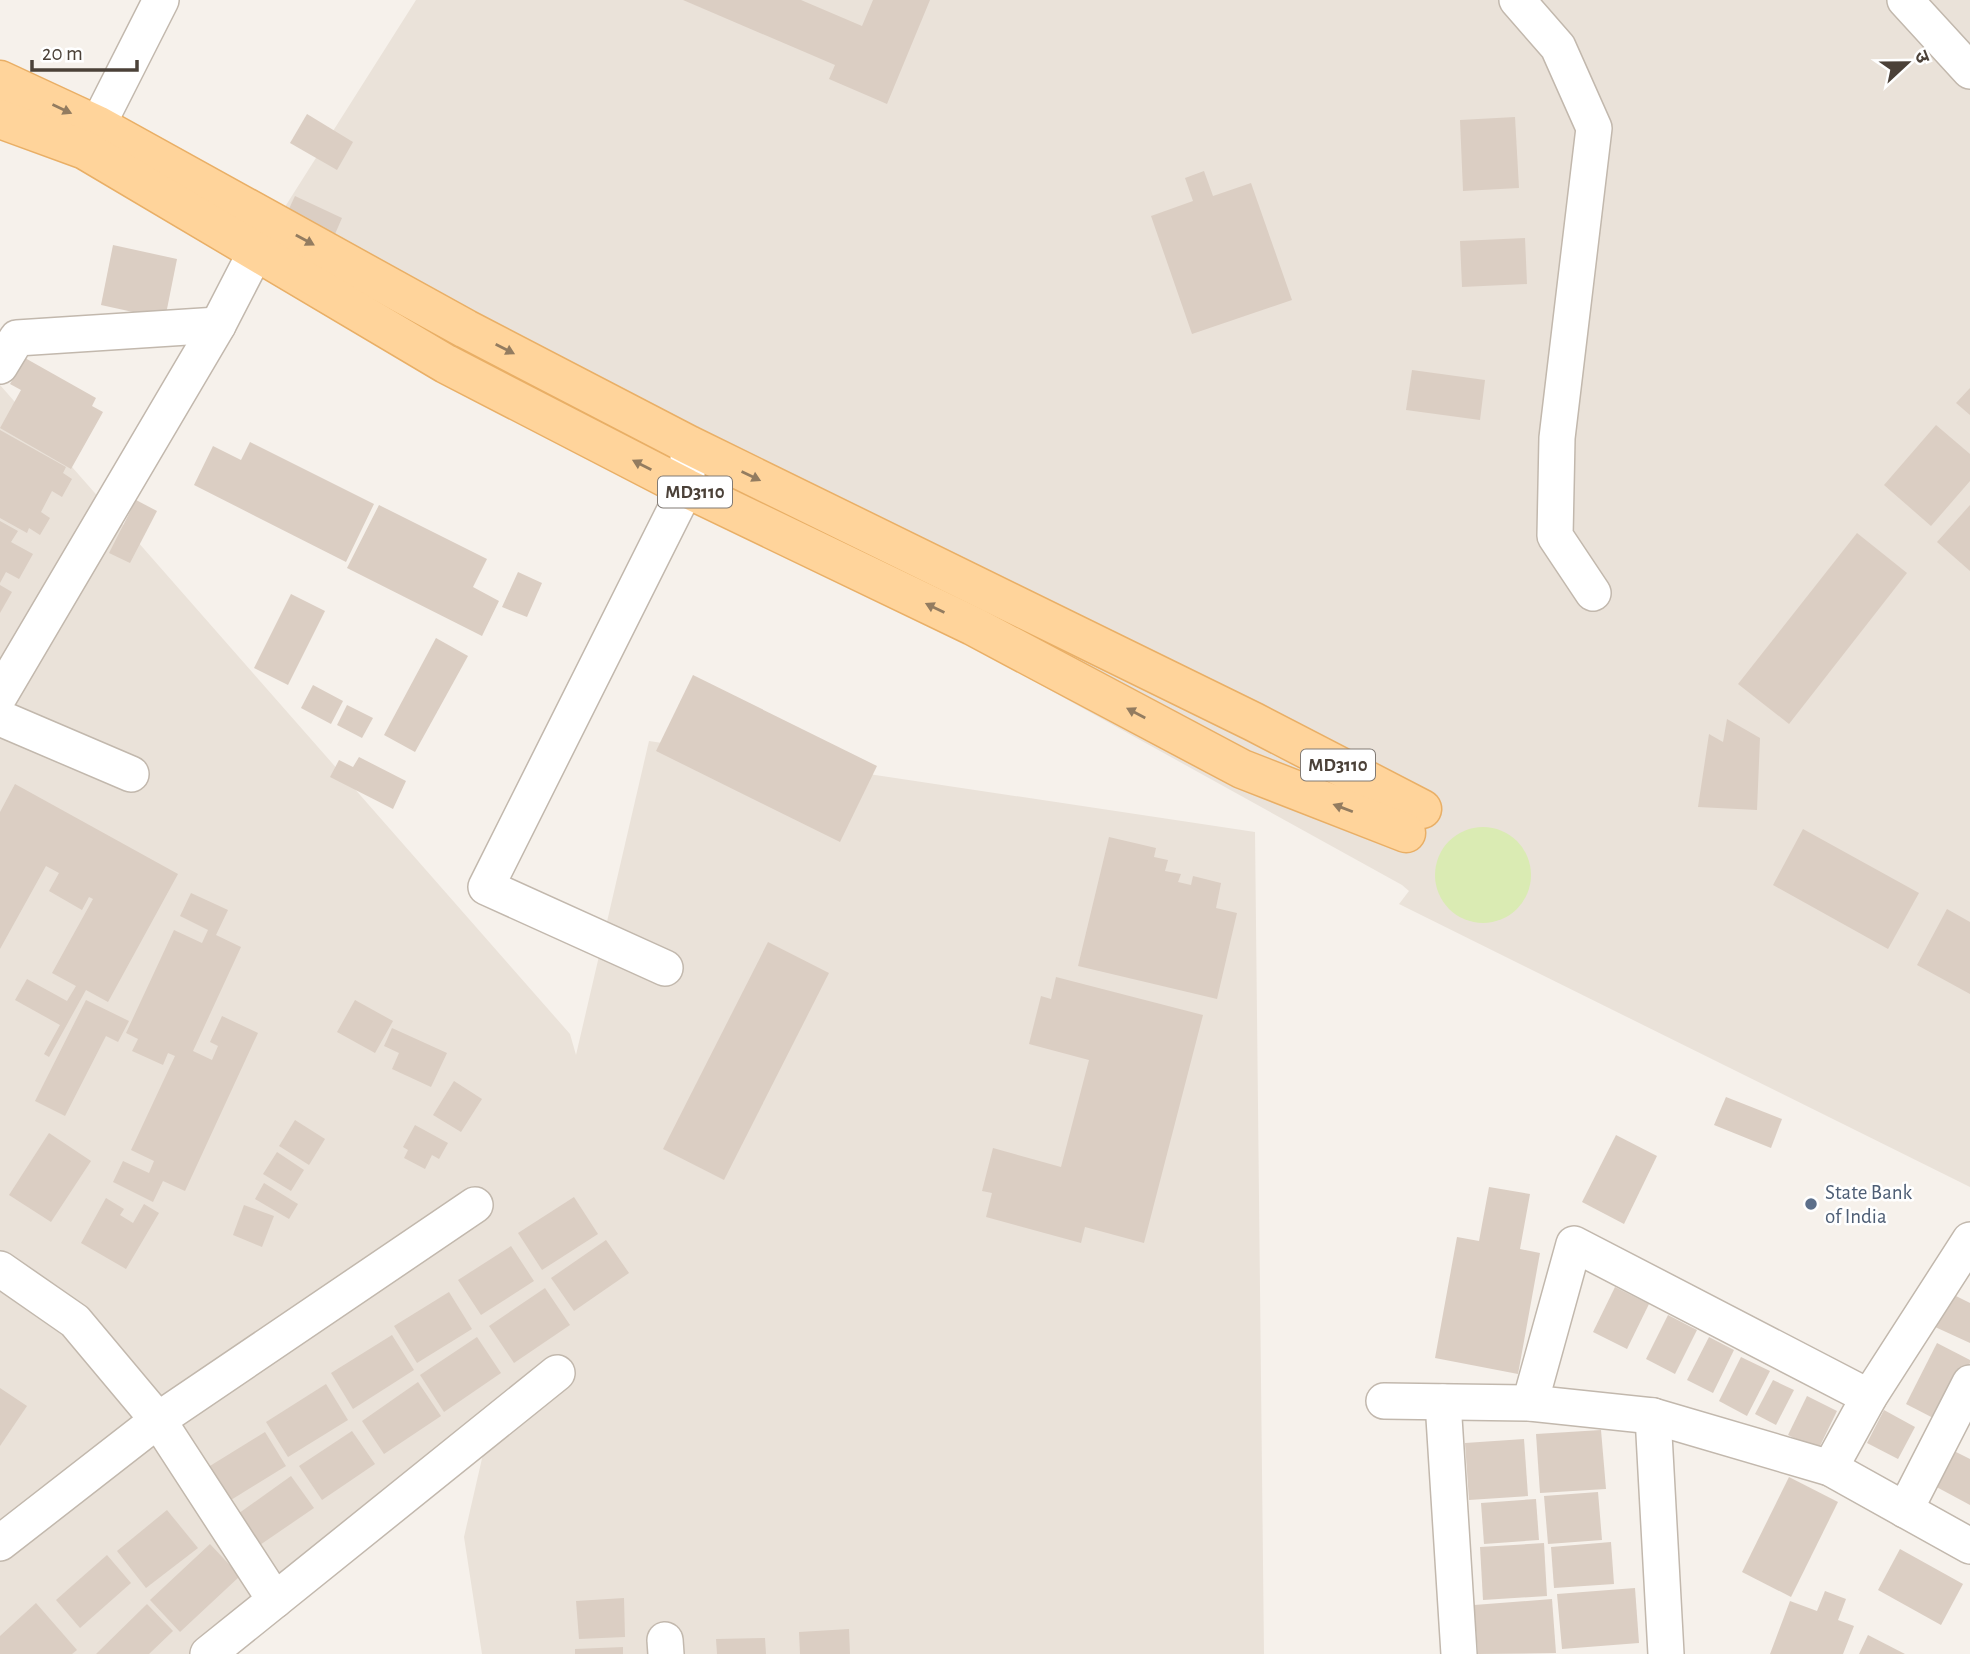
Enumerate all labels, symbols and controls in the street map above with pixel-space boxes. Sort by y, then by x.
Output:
scale bar [32,28,136,72]
north arrow [1872,28,1942,98]
text: 20 m [42,43,83,64]
text: उ [1910,48,1933,67]
one-way arrow [52,103,72,115]
one-way arrow [295,234,315,246]
one-way arrow [495,343,515,355]
one-way arrow [632,459,652,471]
one-way arrow [741,470,761,481]
road number: MD3110 [658,477,732,508]
one-way arrow [925,602,945,613]
one-way arrow [1127,707,1146,719]
road number: MD3110 [1301,750,1375,780]
one-way arrow [1332,803,1353,814]
place label: State Bank of India [1825,1182,1912,1227]
marker: State Bank of India [1803,1196,1819,1212]

